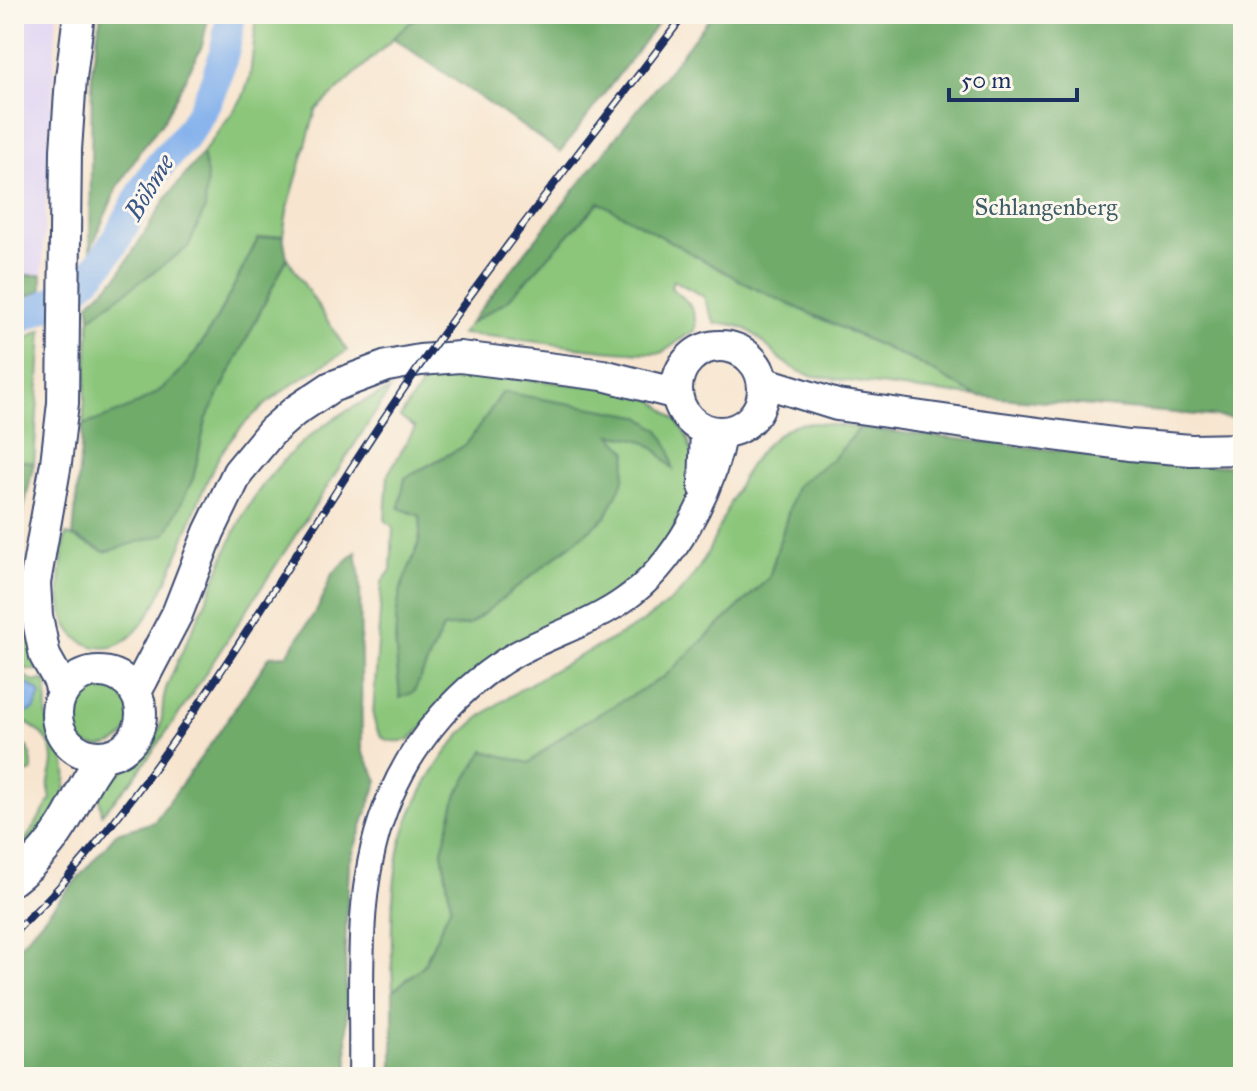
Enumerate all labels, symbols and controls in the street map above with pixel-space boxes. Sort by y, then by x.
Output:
scale bar [949,52,1077,102]
text: 50 m [961,65,1011,95]
water label: Böhme [117,147,182,226]
park label: Schlangenberg [975,192,1118,222]

